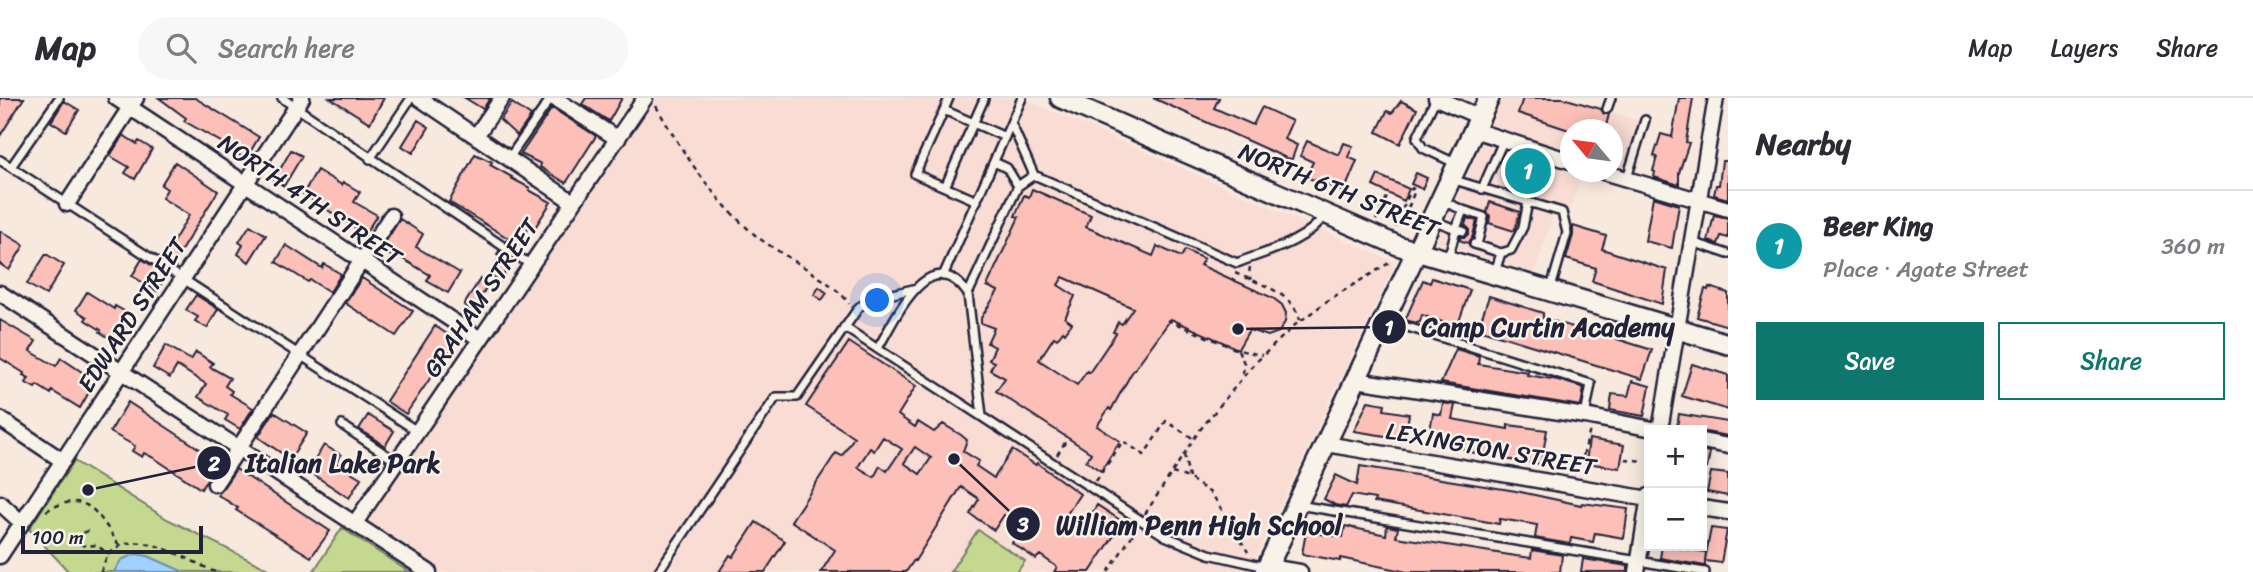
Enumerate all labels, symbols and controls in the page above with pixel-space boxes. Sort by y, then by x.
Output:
search box [138,17,628,80]
text: Map [35,19,96,77]
text: Search here [218,25,355,71]
text: Map [1968,27,2013,69]
text: Layers [2051,27,2118,69]
text: Share [2156,27,2218,69]
icon: search [162,29,200,67]
text: Nearby [1756,117,1851,171]
north arrow [1560,119,1623,182]
street label: NORTH 4TH STREET [209,122,412,278]
street label: NORTH 6TH STREET [1232,131,1447,250]
pin: 1 [1505,145,1551,197]
text: Beer King [1823,203,1934,249]
street label: GRAHAM STREET [412,209,551,386]
text: 1 [1774,226,1784,267]
text: 360 m [2161,226,2225,267]
street label: EDWARD STREET [66,228,199,401]
text: Place · Agate Street [1823,249,2029,290]
your location [860,283,894,317]
callout: Camp Curtin Academy [1372,304,1688,351]
text: Camp Curtin Academy [1420,304,1675,350]
text: 1 [1384,309,1394,347]
button: Save [1756,322,1984,400]
button: Share [1998,322,2225,400]
street label: LEXINGTON STREET [1382,410,1601,488]
map controls [1644,425,1707,551]
button: + [1644,425,1707,488]
callout: Italian Lake Park [196,440,455,487]
text: Italian Lake Park [243,440,441,486]
text: 2 [207,445,220,483]
button: − [1644,488,1707,551]
callout: William Penn High School [1005,501,1357,548]
text: William Penn High School [1056,502,1344,548]
text: 3 [1016,506,1029,544]
text: 100 m [32,521,84,554]
scale bar [21,523,203,555]

